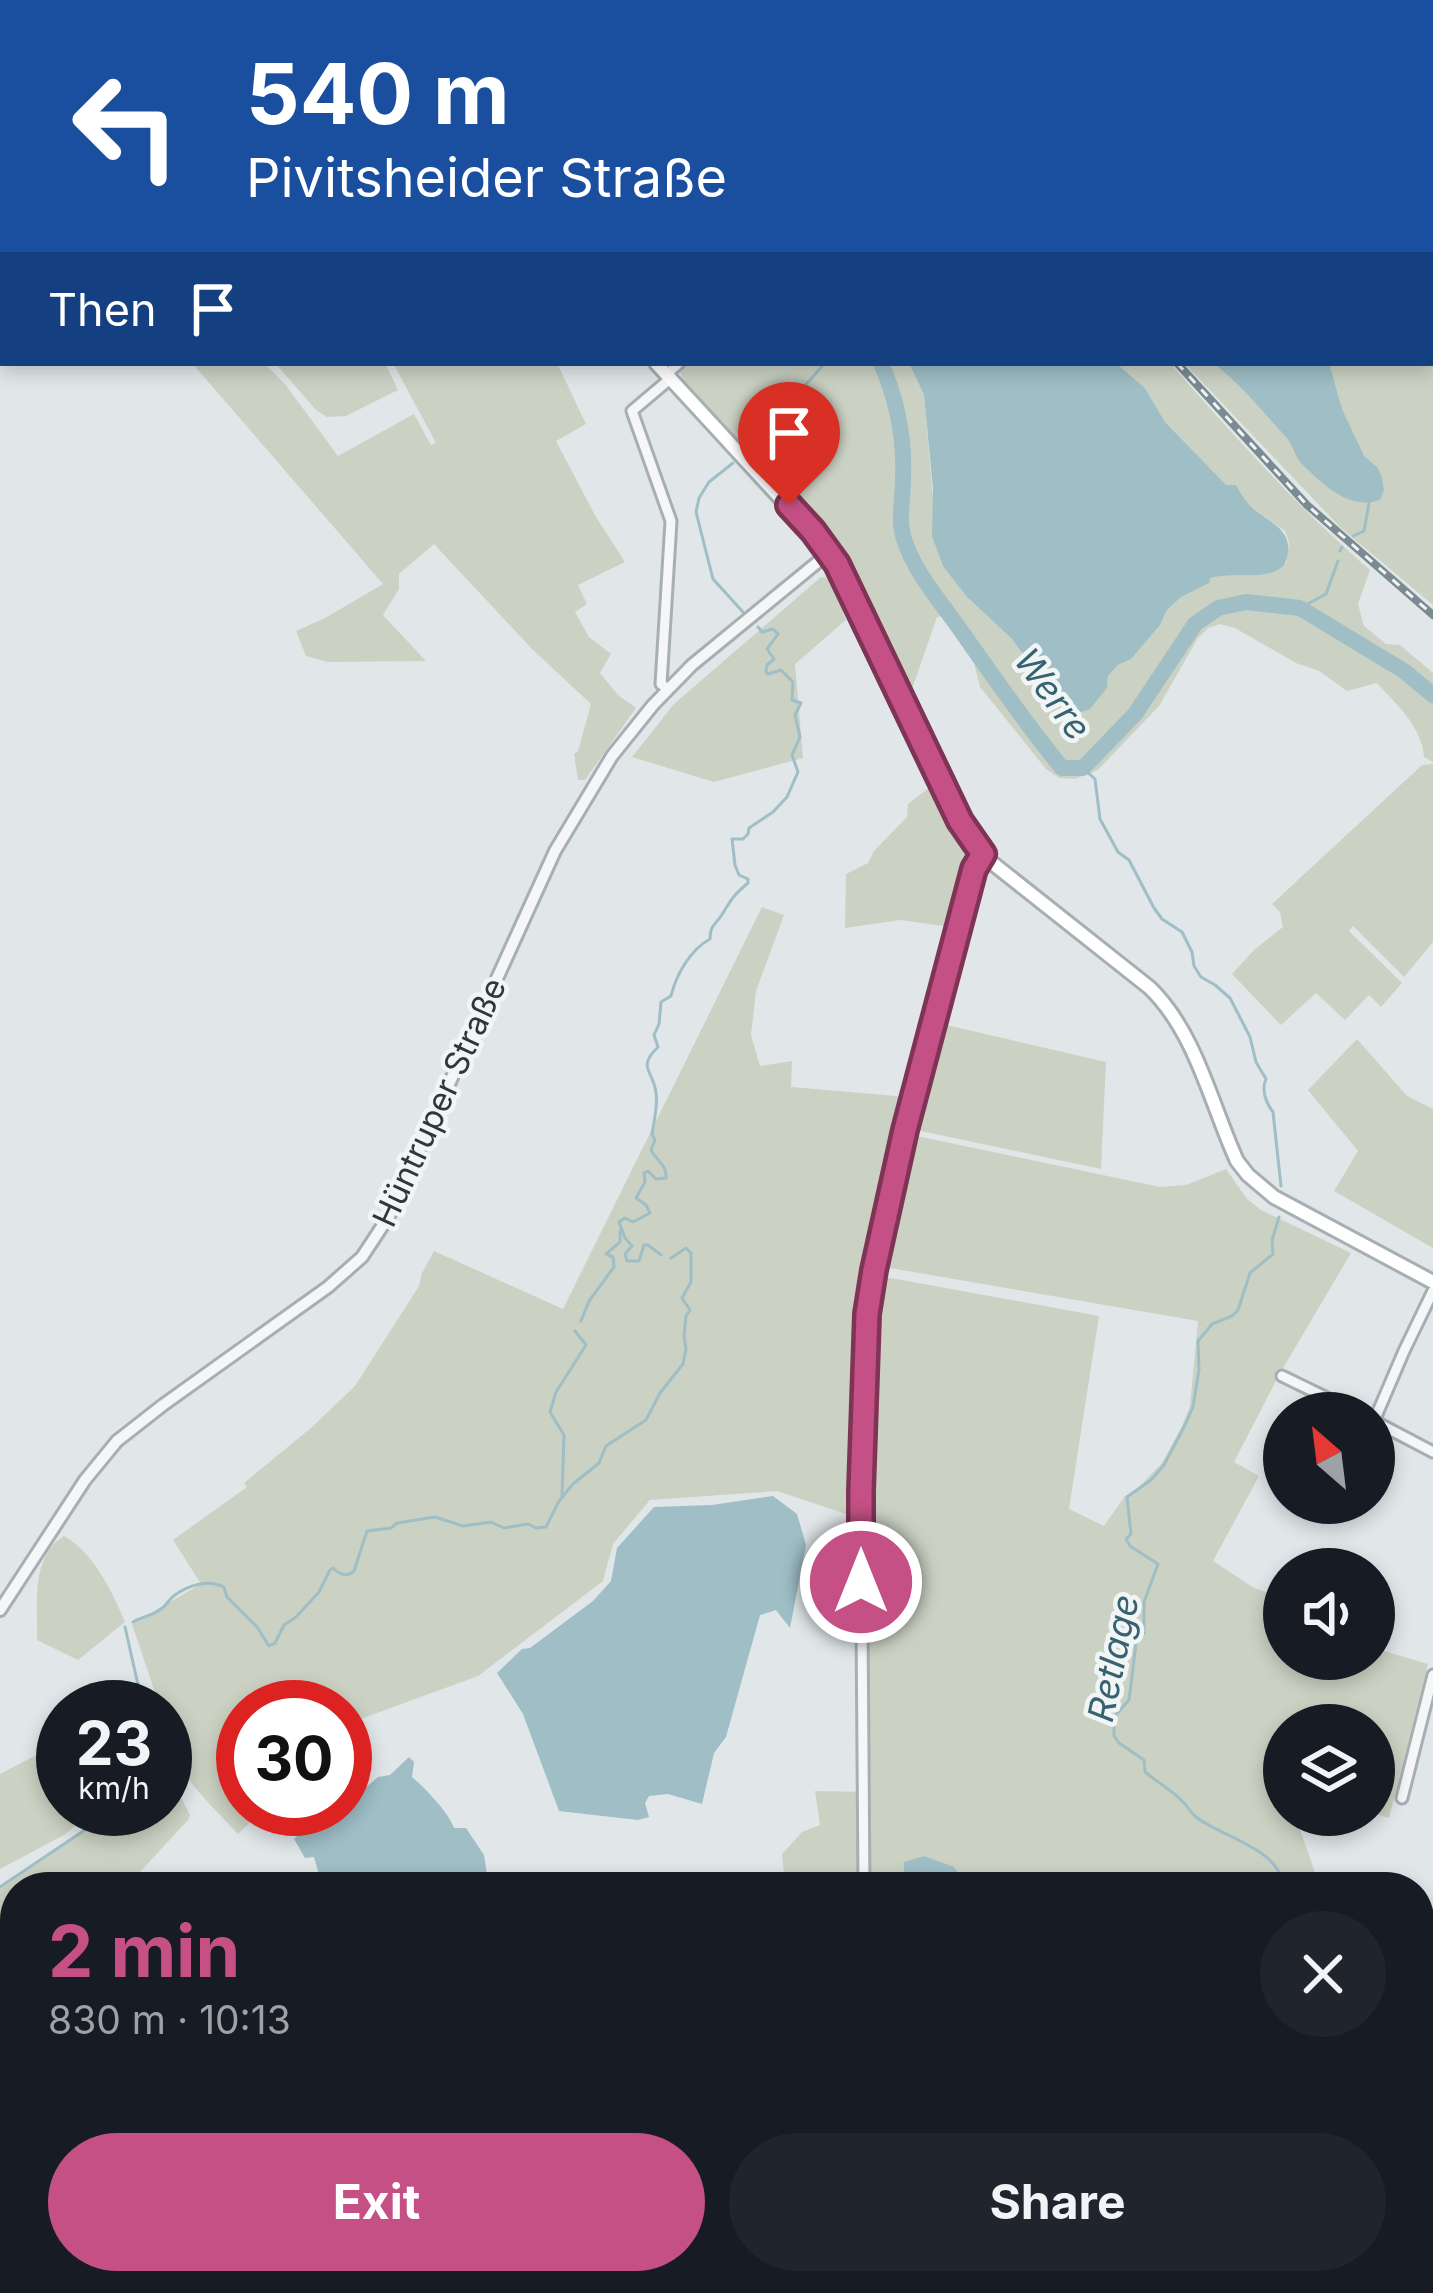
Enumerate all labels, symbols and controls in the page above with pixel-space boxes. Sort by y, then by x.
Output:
text: 540 m [246,43,510,144]
icon: left [48,48,204,204]
text: Pivitsheider Straße [246,145,727,210]
icon: arrive [180,276,246,342]
text: Then [48,282,156,337]
pin [738,382,840,505]
icon: arrive [756,400,822,466]
water label: Werre [1005,640,1101,748]
street label: Hüntruper Straße [364,971,514,1233]
north arrow [1263,1392,1395,1524]
map controls [1263,1392,1395,1836]
position arrow [798,1519,924,1645]
button: sound [1263,1548,1395,1680]
water label: Retlage [1078,1590,1148,1726]
speed limit sign: 30 [216,1680,372,1836]
button: layers [1263,1704,1395,1836]
text: 23 [76,1707,152,1779]
text: km/h [78,1770,150,1806]
text: 2 min [48,1907,240,1994]
button: close [1260,1911,1386,2037]
text: 830 m · 10:13 [48,1996,291,2043]
button: Exit [48,2133,705,2271]
button: Share [729,2133,1386,2271]

